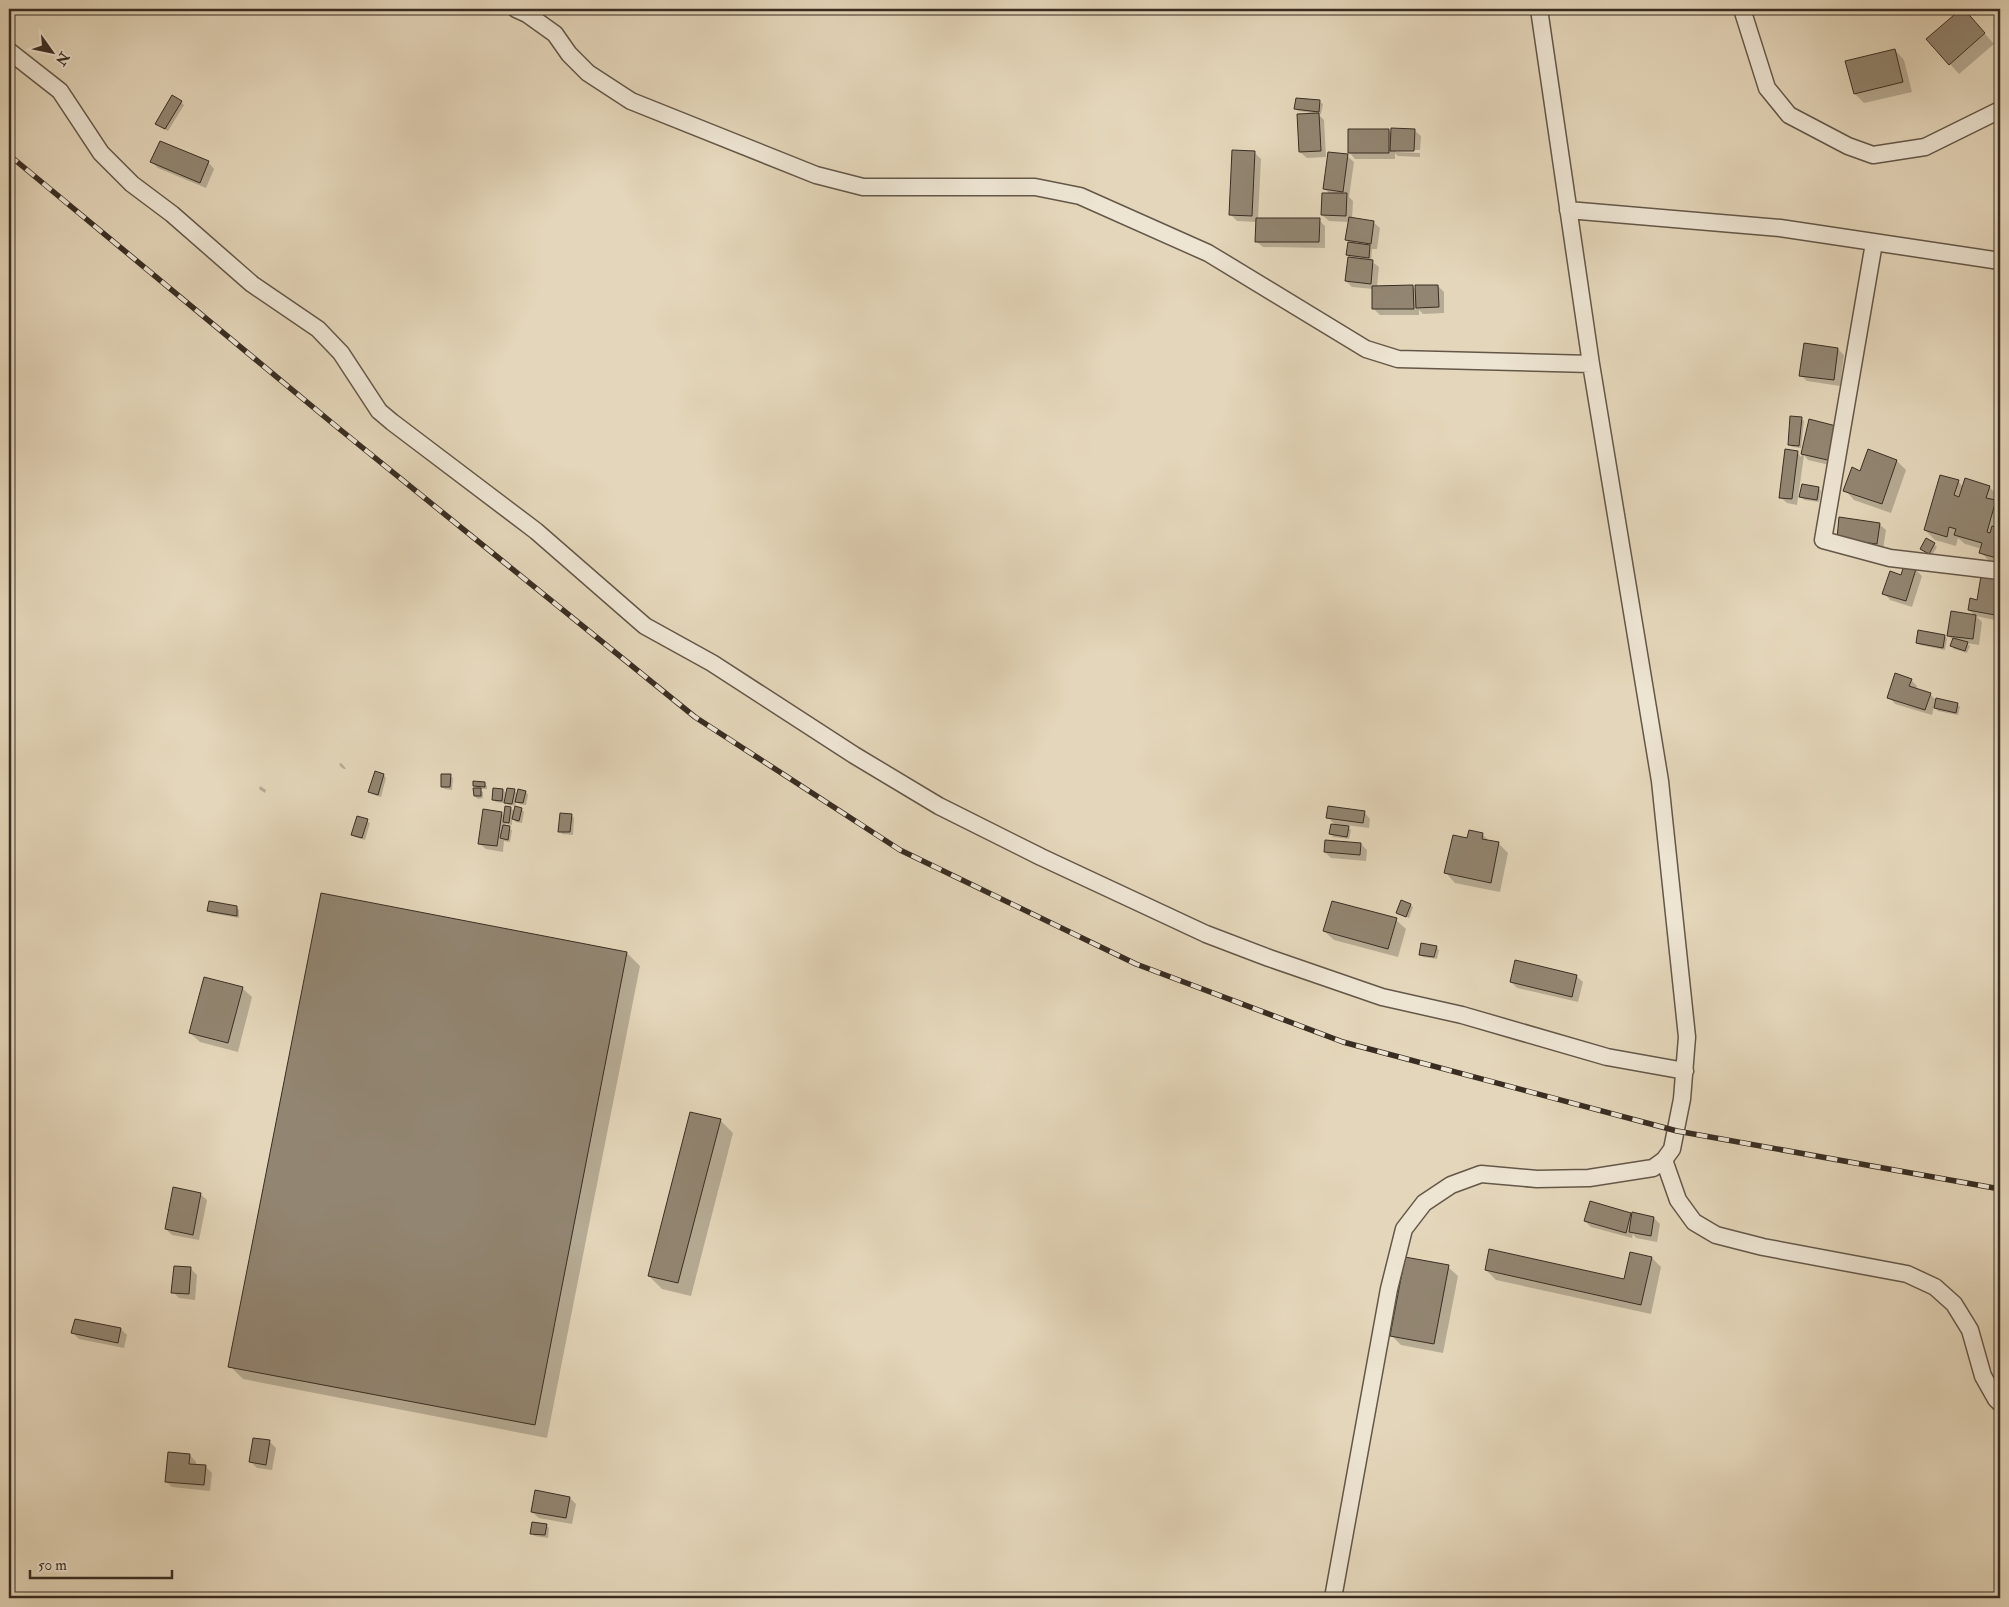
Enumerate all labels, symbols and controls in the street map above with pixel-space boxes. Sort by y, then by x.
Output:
north arrow [28,28,78,78]
text: N [52,48,74,69]
scale bar [30,1547,172,1579]
text: 50 m [38,1556,67,1575]

